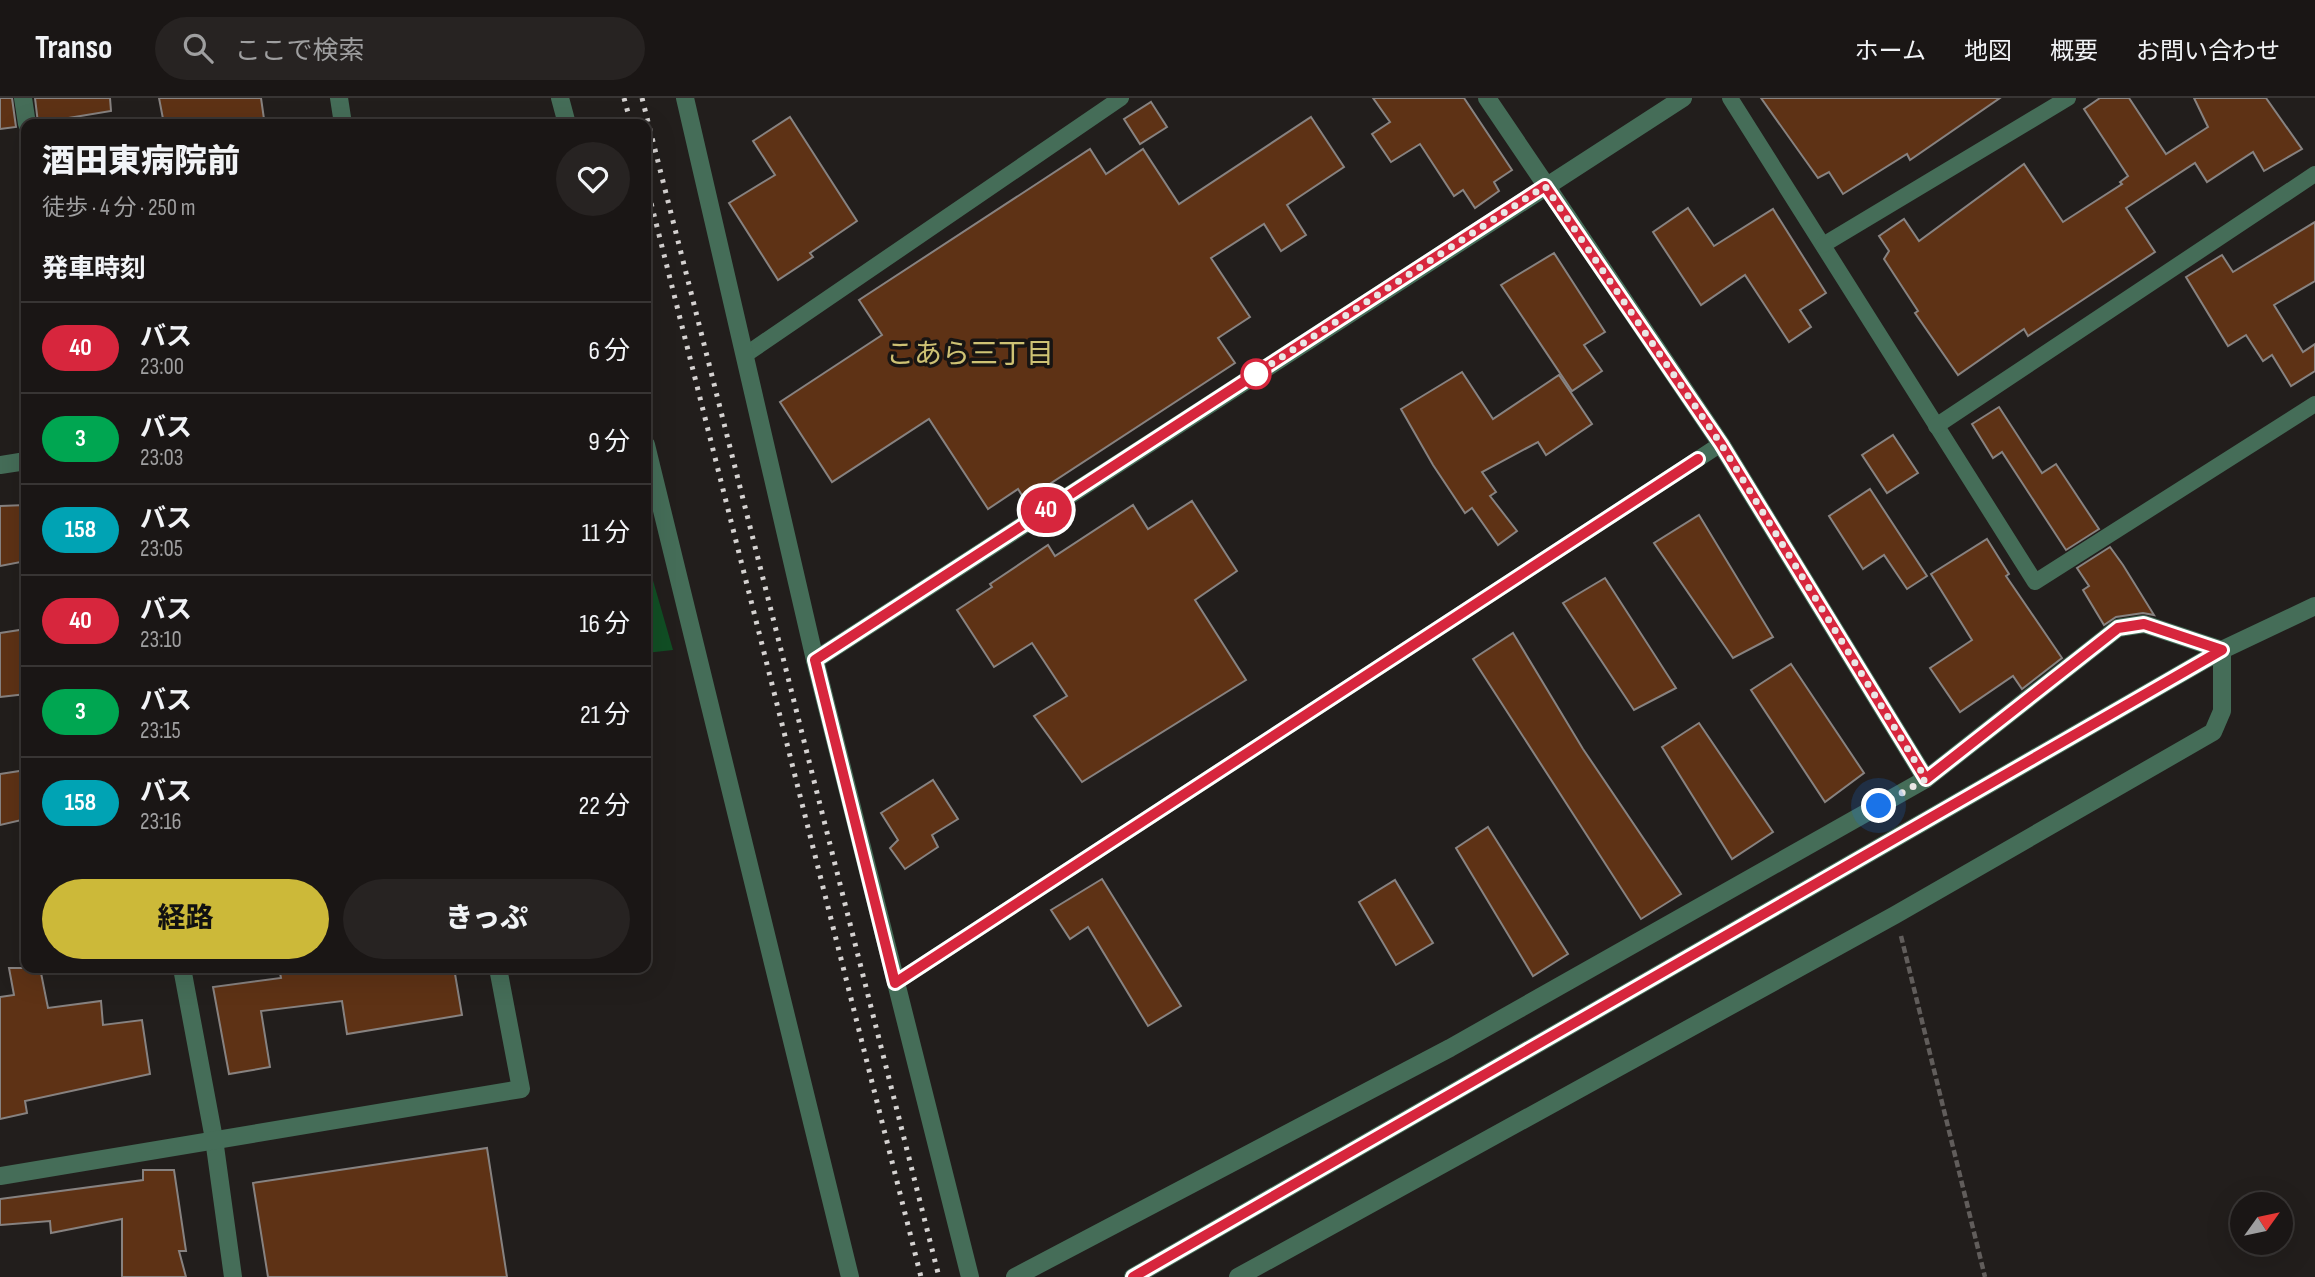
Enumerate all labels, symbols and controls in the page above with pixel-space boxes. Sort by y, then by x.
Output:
search box [155,17,645,80]
text: Transo [35,28,113,68]
icon: search [179,29,217,67]
text: ここで検索 [235,36,365,67]
text: ホーム [1855,37,1926,66]
text: 地図 [1964,37,2012,66]
text: 概要 [2050,37,2098,66]
text: お問い合わせ [2136,37,2280,66]
text: 酒田東病院前 [42,142,240,182]
button: heart [556,142,630,216]
text: 徒歩 · 4 分 · 250 m [42,194,195,222]
text: 発車時刻 [42,254,146,285]
text: バス [140,322,192,353]
text: 40 [69,333,92,362]
text: 6 分 [588,336,630,367]
district label: こあら三丁目 [886,338,1054,371]
text: 23:00 [140,353,184,381]
unlabelled marker [1241,359,1271,389]
text: バス [140,413,192,444]
text: 3 [75,424,86,453]
text: 9 分 [588,427,630,458]
text: 23:03 [140,444,183,472]
line badge: 40 [1014,487,1078,533]
text: 40 [1035,495,1057,524]
text: バス [140,504,192,535]
text: 158 [65,515,96,544]
text: 11 分 [582,518,630,549]
text: 23:05 [140,535,183,563]
text: バス [140,595,192,626]
text: 40 [69,606,92,635]
text: 16 分 [579,609,630,640]
text: 23:10 [140,626,182,654]
text: バス [140,686,192,717]
text: 3 [75,697,86,726]
text: 21 分 [580,700,630,731]
text: 23:15 [140,717,181,745]
text: バス [140,777,192,808]
text: 158 [65,788,96,817]
your location [1861,788,1896,823]
text: 22 分 [578,791,630,822]
text: 23:16 [140,808,182,836]
button: 経路 [42,879,329,959]
button: きっぷ [343,879,630,959]
north arrow [2230,1192,2292,1255]
map controls [2230,1192,2293,1255]

